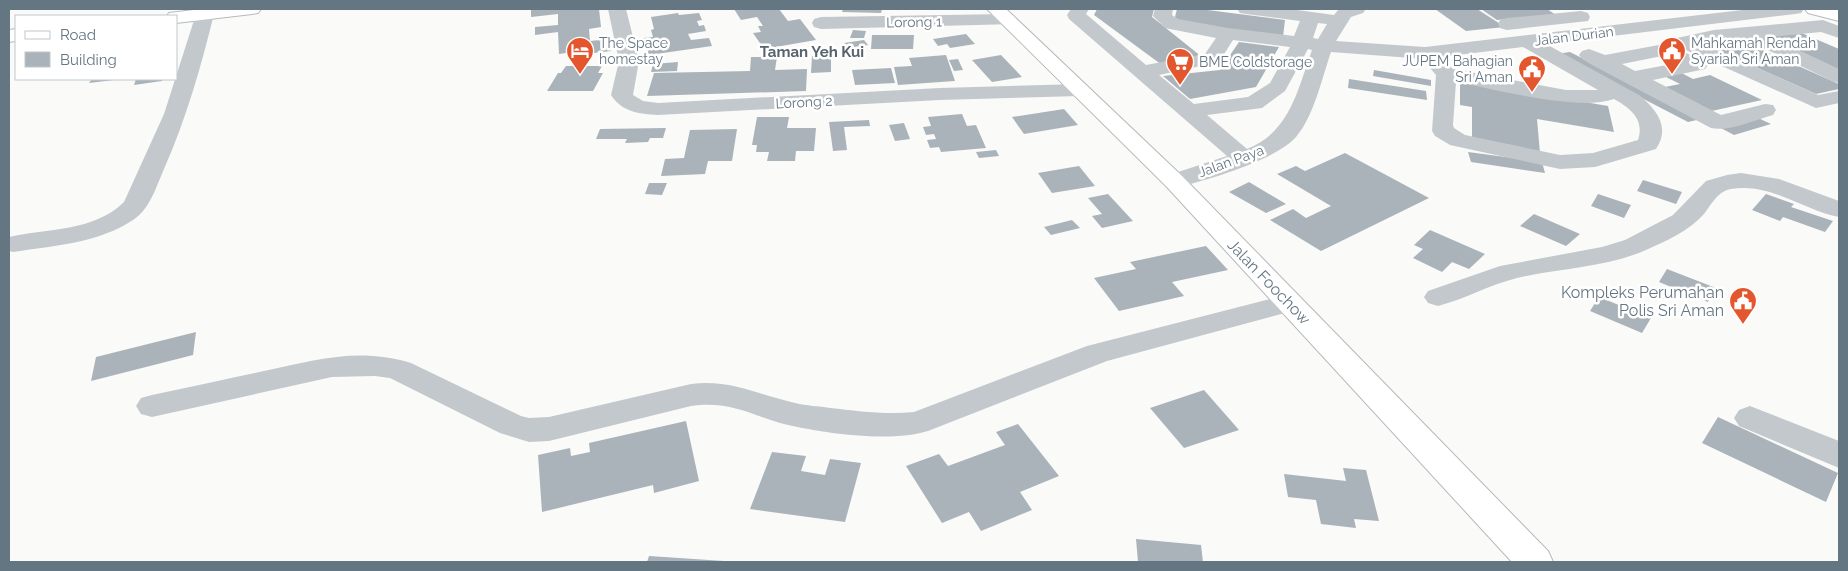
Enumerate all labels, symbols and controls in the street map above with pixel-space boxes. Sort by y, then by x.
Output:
street label: Lorong 1 [886,14,942,30]
legend [15,15,178,80]
street label: Jalan Durian [1534,23,1614,49]
text: Road [60,26,96,44]
place label: The Space homestay [599,35,668,67]
place label: Mahkamah Rendah Syariah Sri Aman [1691,35,1816,67]
hotel icon: The Space homestay [565,36,595,75]
public building icon: Mahkamah Rendah Syariah Sri Aman [1657,36,1687,75]
district label: Taman Yeh Kui [760,43,864,61]
supermarket icon: BME Coldstorage [1165,47,1195,86]
text: Building [60,51,117,69]
place label: JUPEM Bahagian Sri Aman [1402,53,1513,85]
place label: BME Coldstorage [1199,54,1312,70]
public building icon: JUPEM Bahagian Sri Aman [1517,54,1547,93]
street label: Lorong 2 [775,93,833,111]
street label: Jalan Paya [1196,142,1266,180]
street label: Jalan Foochow [1224,235,1314,329]
place label: Kompleks Perumahan Polis Sri Aman [1561,283,1724,320]
public building icon: Kompleks Perumahan Polis Sri Aman [1728,286,1758,325]

